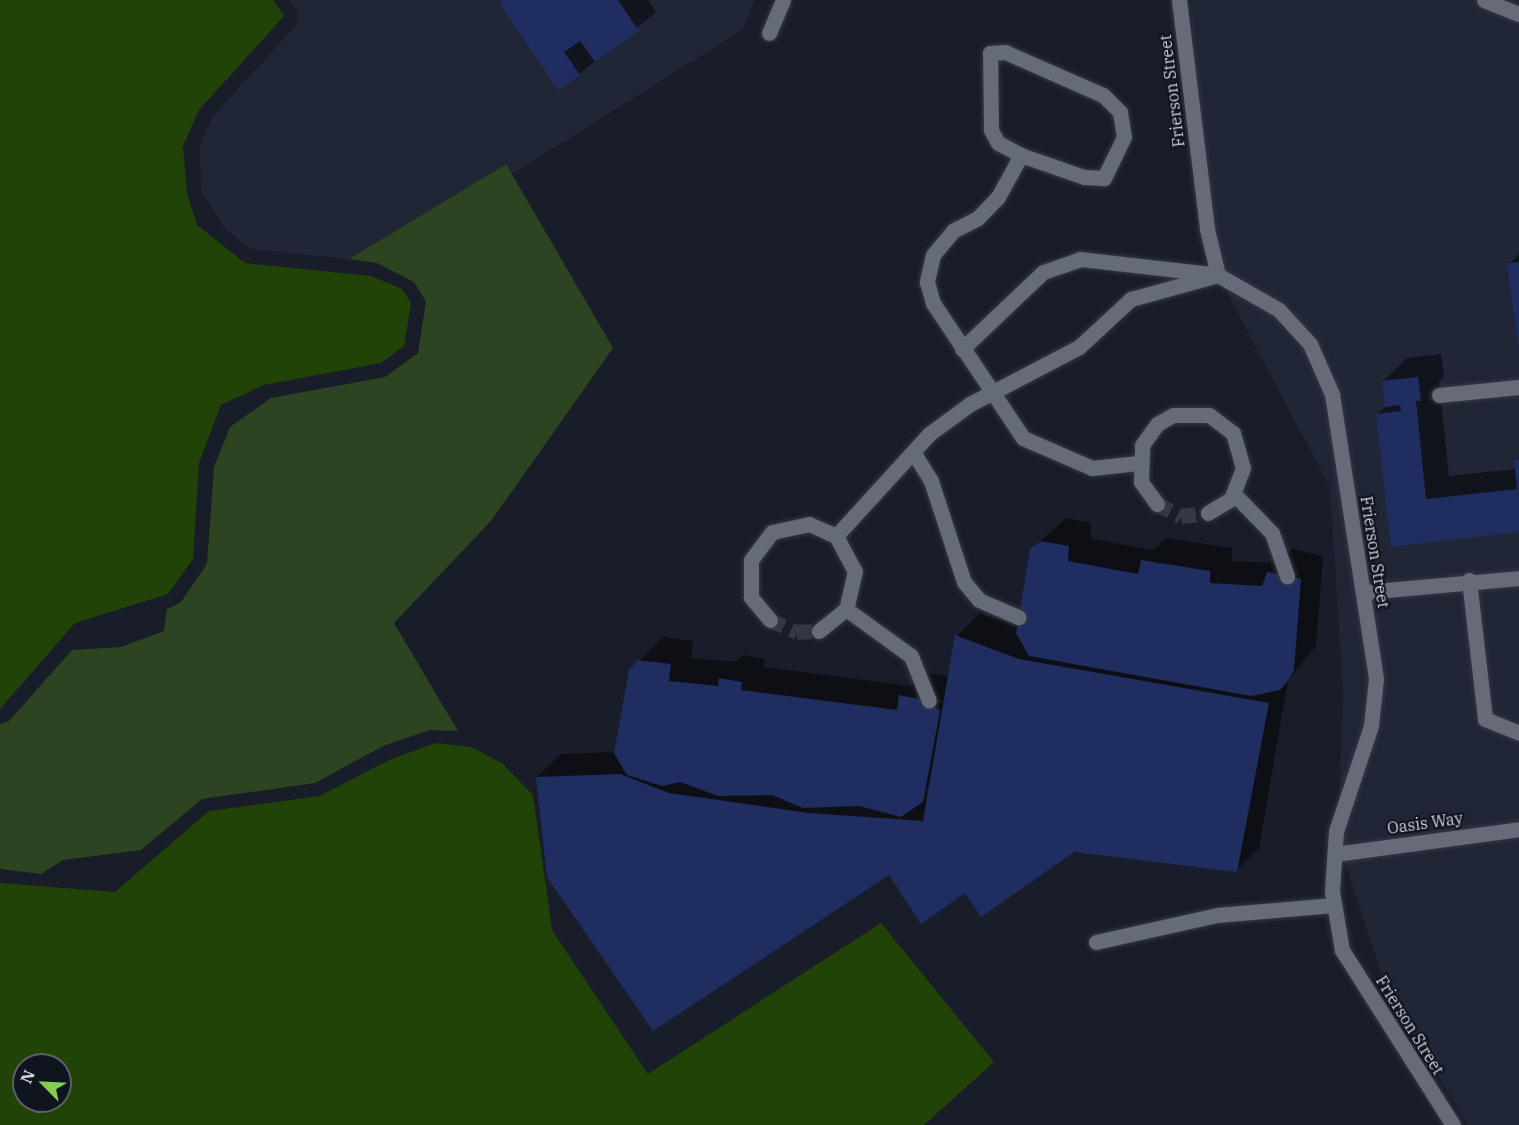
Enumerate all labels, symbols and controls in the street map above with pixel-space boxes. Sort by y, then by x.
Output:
street label: Frierson Street [1156,34,1188,148]
street label: Frierson Street [1357,495,1393,609]
street label: Oasis Way [1386,808,1464,838]
street label: Frierson Street [1372,972,1448,1078]
north arrow [12,1053,72,1113]
text: N [16,1067,39,1086]

